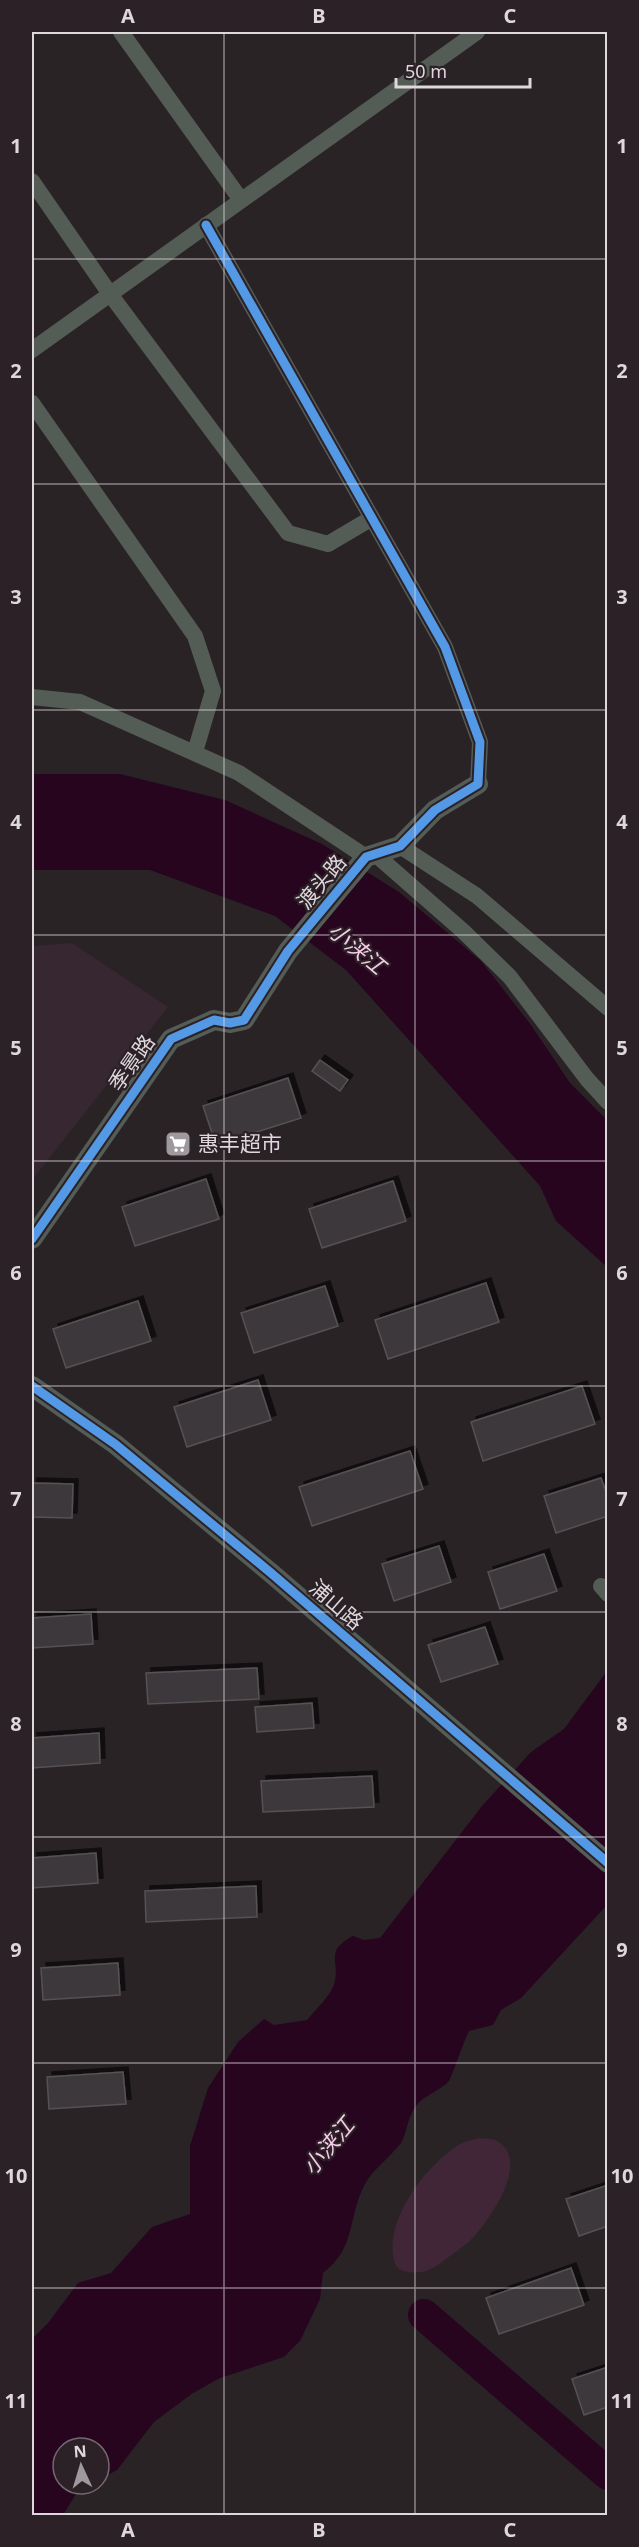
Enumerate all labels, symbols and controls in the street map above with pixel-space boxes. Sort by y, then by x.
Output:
text: A [121,2,135,29]
text: B [312,2,326,29]
text: C [504,2,517,29]
scale bar [396,51,530,89]
text: 50 m [405,59,447,83]
text: 1 [10,132,22,159]
text: 1 [616,132,628,159]
text: 2 [10,357,22,384]
text: 2 [616,357,628,384]
text: 3 [10,583,22,610]
text: 3 [616,583,628,610]
text: 4 [10,808,22,835]
text: 4 [616,808,628,835]
street label: 渡头路 [290,848,352,914]
water label: 小浃江 [323,915,394,981]
street label: 季景路 [102,1029,161,1096]
text: 5 [10,1034,22,1061]
text: 5 [616,1034,628,1061]
supermarket icon: 惠丰超市 [163,1129,193,1159]
place label: 惠丰超市 [198,1129,282,1157]
text: 6 [10,1259,22,1286]
text: 6 [616,1259,628,1286]
text: 7 [10,1485,22,1512]
text: 7 [616,1485,628,1512]
street label: 浦山路 [304,1573,370,1635]
text: 8 [10,1710,22,1737]
text: 8 [616,1710,628,1737]
text: 9 [10,1936,22,1963]
text: 9 [616,1936,628,1963]
water label: 小浃江 [295,2109,361,2180]
text: 10 [5,2162,27,2189]
text: 10 [611,2162,633,2189]
text: 11 [5,2387,27,2414]
text: 11 [611,2387,633,2414]
north arrow [51,2436,111,2496]
text: N [73,2440,87,2462]
text: A [121,2516,135,2543]
text: B [312,2516,326,2543]
text: C [504,2516,517,2543]

